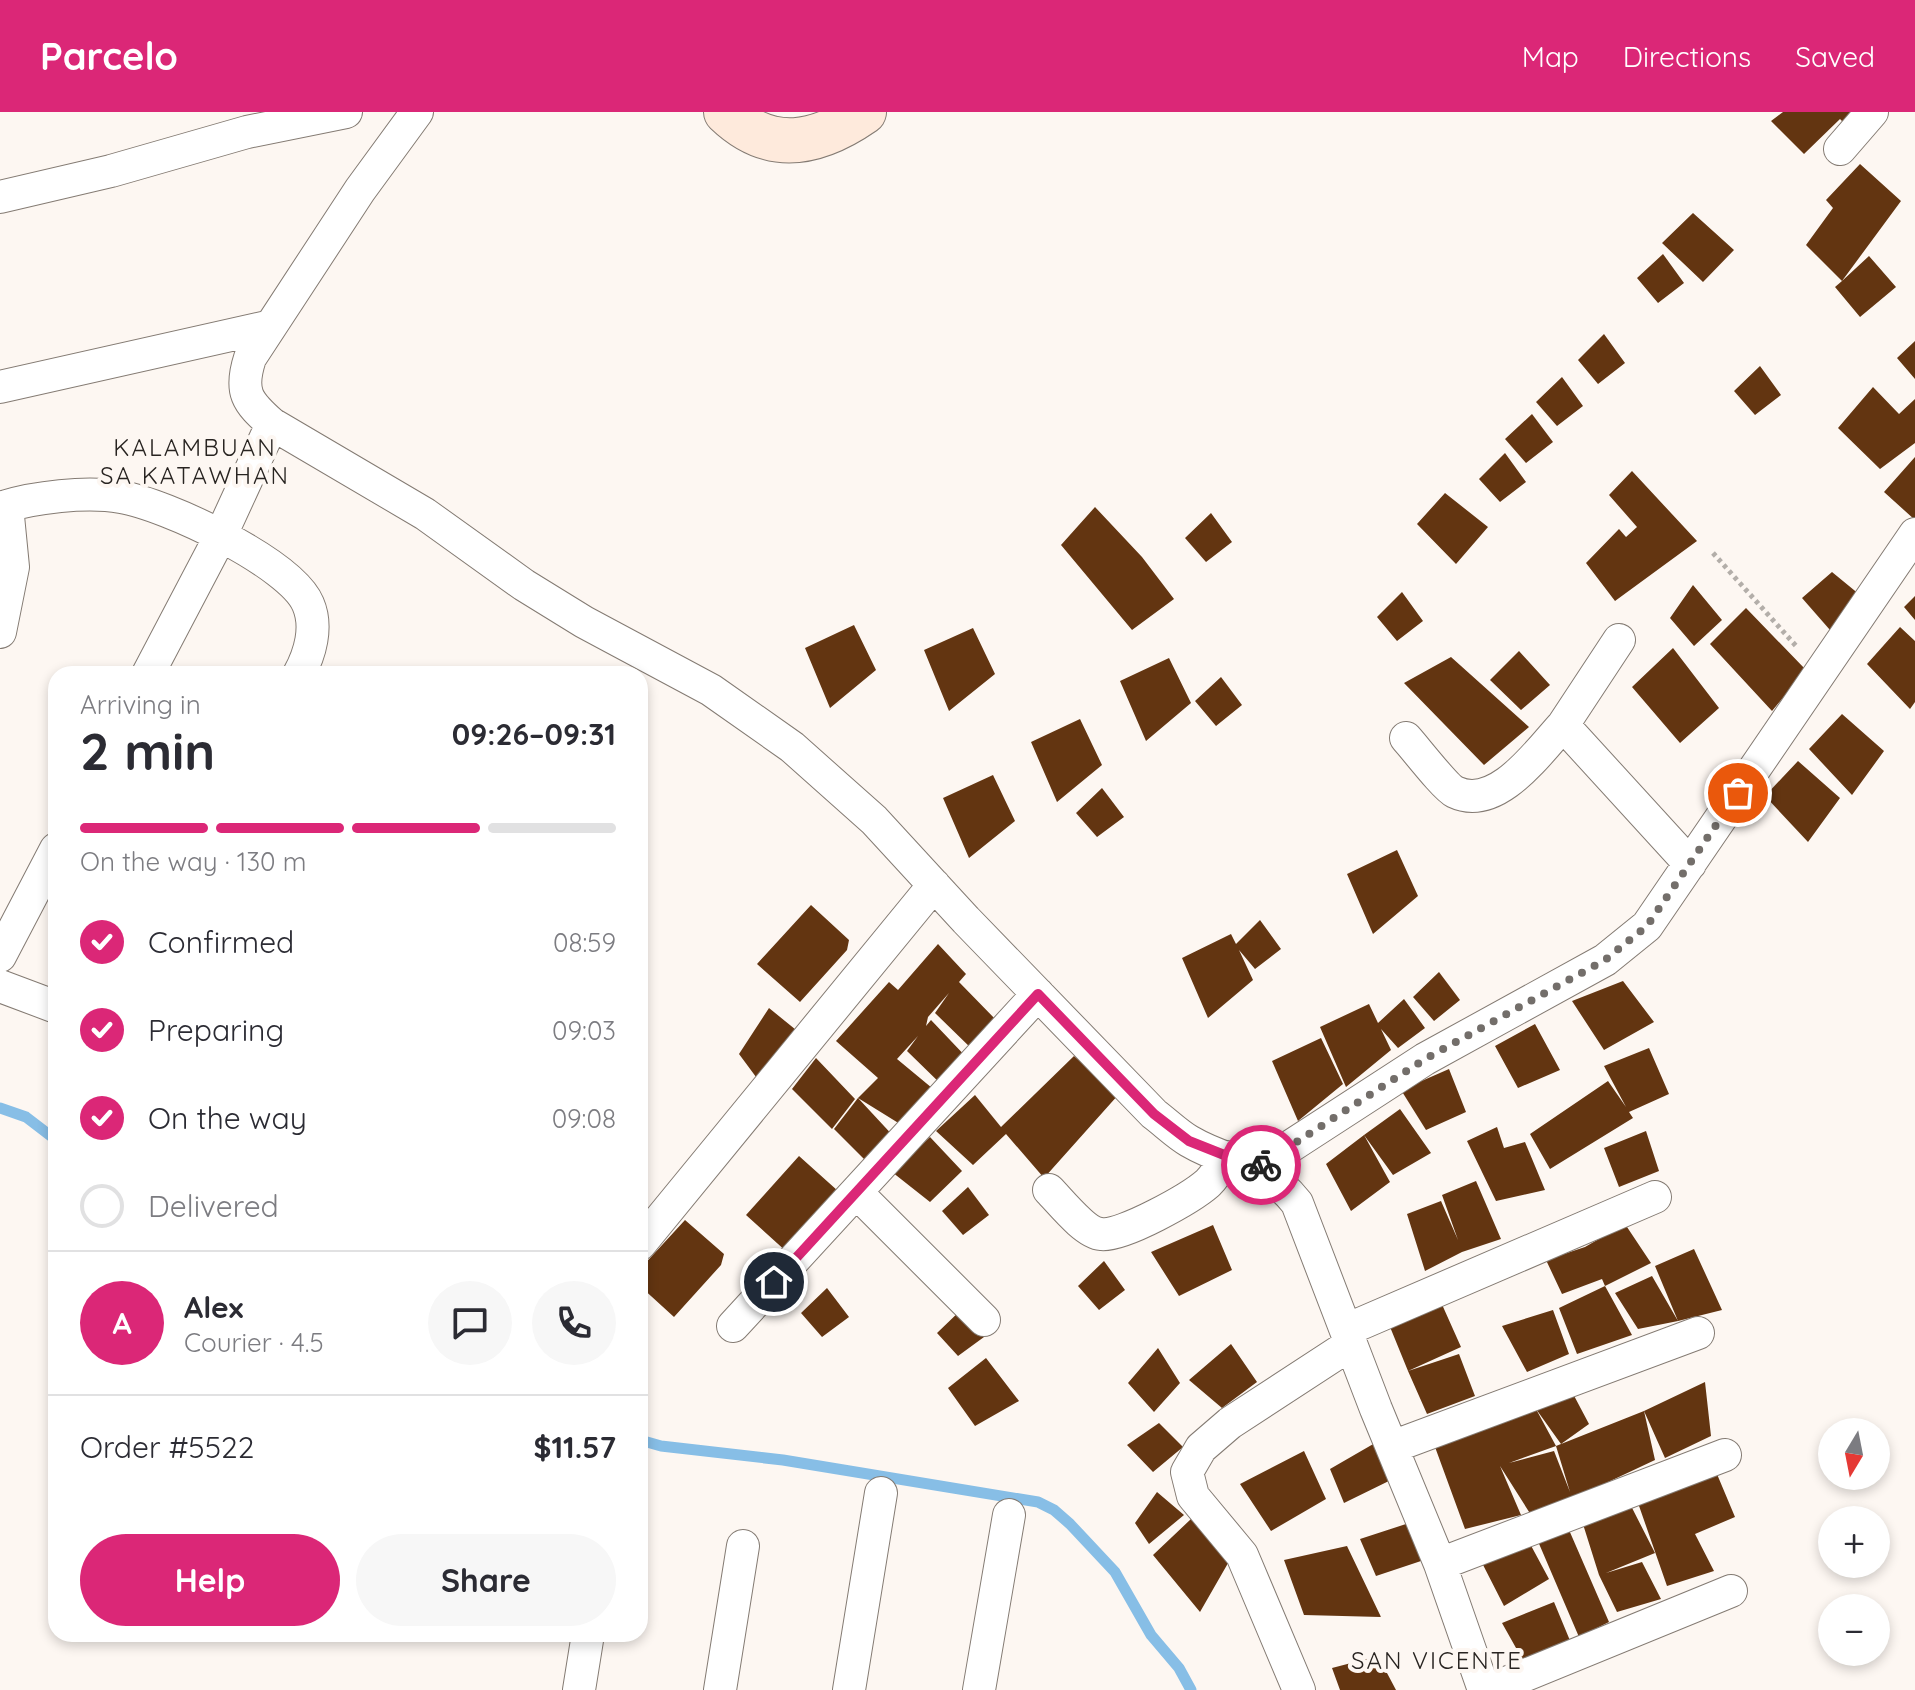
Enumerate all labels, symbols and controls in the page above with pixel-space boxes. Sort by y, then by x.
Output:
text: Parcelo [40,32,178,80]
text: Map [1522,39,1579,74]
text: Directions [1623,39,1751,74]
text: Saved [1795,39,1875,74]
district label: KALAMBUAN SA KATAWHAN [100,432,290,490]
text: Arriving in [80,688,201,721]
text: 09:26–09:31 [452,715,616,753]
text: 2 min [80,718,215,783]
pin [1704,759,1772,827]
icon: bag [1716,771,1760,815]
text: On the way · 130 m [80,845,306,878]
icon: check [80,920,124,964]
text: Confirmed [148,923,294,961]
text: 08:59 [553,926,616,959]
icon: check [80,1008,124,1052]
text: Preparing [148,1011,284,1049]
text: 09:03 [552,1014,616,1047]
icon: check [80,1096,124,1140]
text: On the way [148,1099,307,1137]
text: 09:08 [552,1102,616,1135]
courier [1221,1125,1301,1205]
icon: bike [1239,1143,1283,1187]
text: Delivered [148,1187,279,1225]
pin [740,1248,808,1316]
icon: home [752,1260,796,1304]
button: chat [428,1281,512,1365]
button: phone [532,1281,616,1365]
text: Alex [184,1288,243,1326]
text: A [112,1304,132,1342]
text: Courier · 4.5 [184,1326,324,1359]
north arrow [1818,1418,1890,1490]
map controls [1818,1418,1890,1666]
text: Order #5522 [80,1428,254,1466]
text: $11.57 [534,1428,616,1466]
button: + [1818,1506,1890,1578]
button: Help [80,1534,340,1626]
button: Share [356,1534,616,1626]
button: − [1818,1594,1890,1666]
district label: SAN VICENTE [1351,1645,1523,1675]

